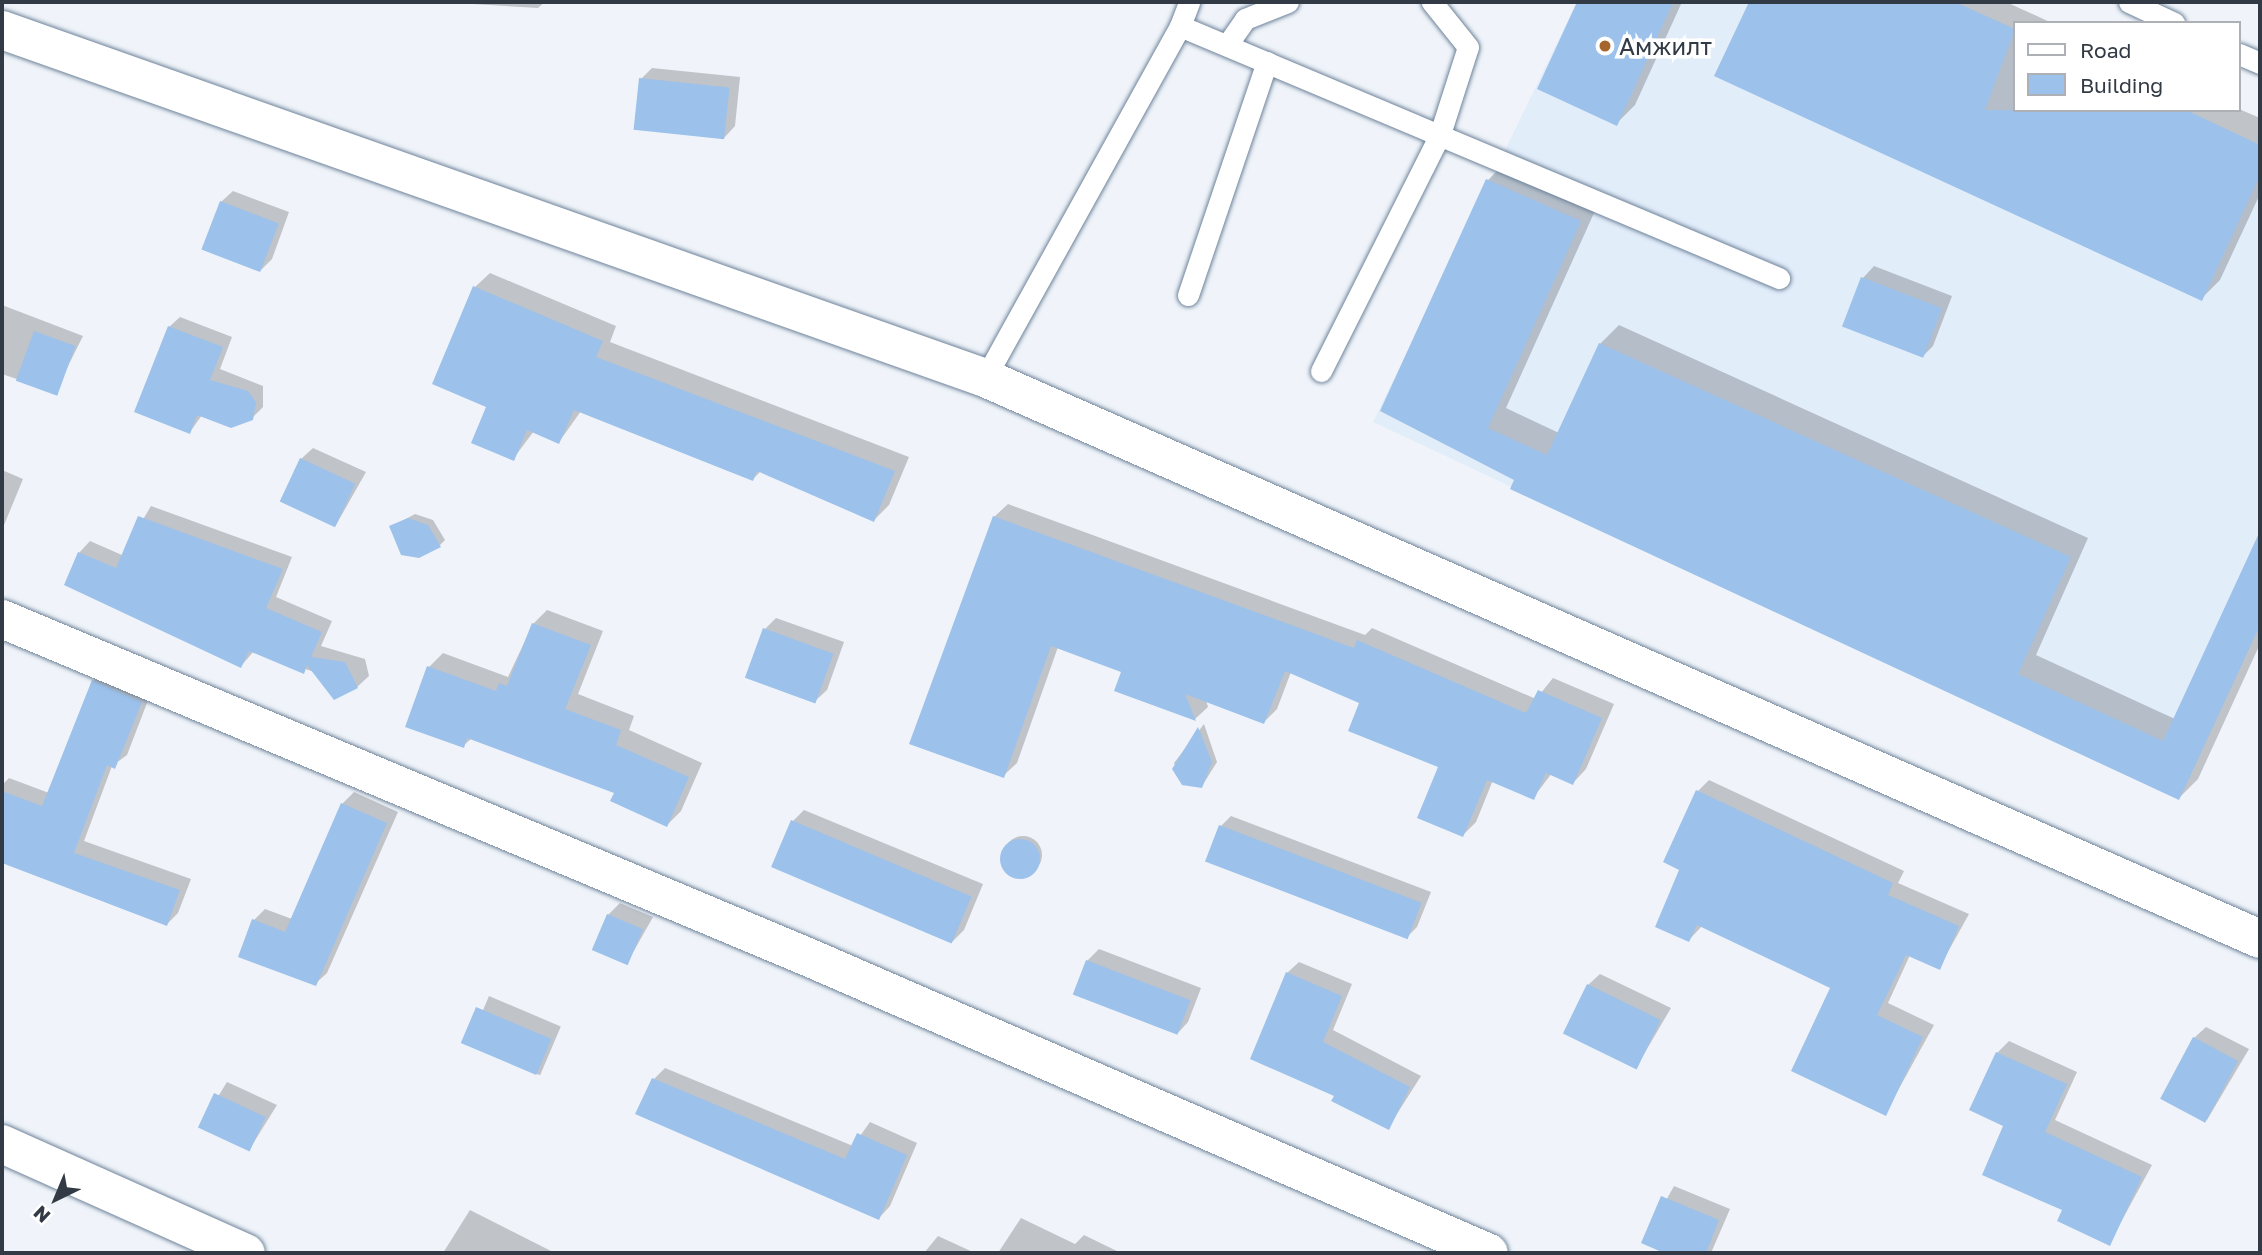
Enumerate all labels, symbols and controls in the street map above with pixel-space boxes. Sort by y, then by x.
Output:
legend [2014,21,2241,112]
place label: Амжилт [1619,32,1712,60]
text: Road [2080,37,2131,63]
marker: Амжилт [1597,38,1613,54]
text: Building [2080,72,2163,98]
north arrow [21,1164,91,1234]
text: N [28,1201,54,1228]

